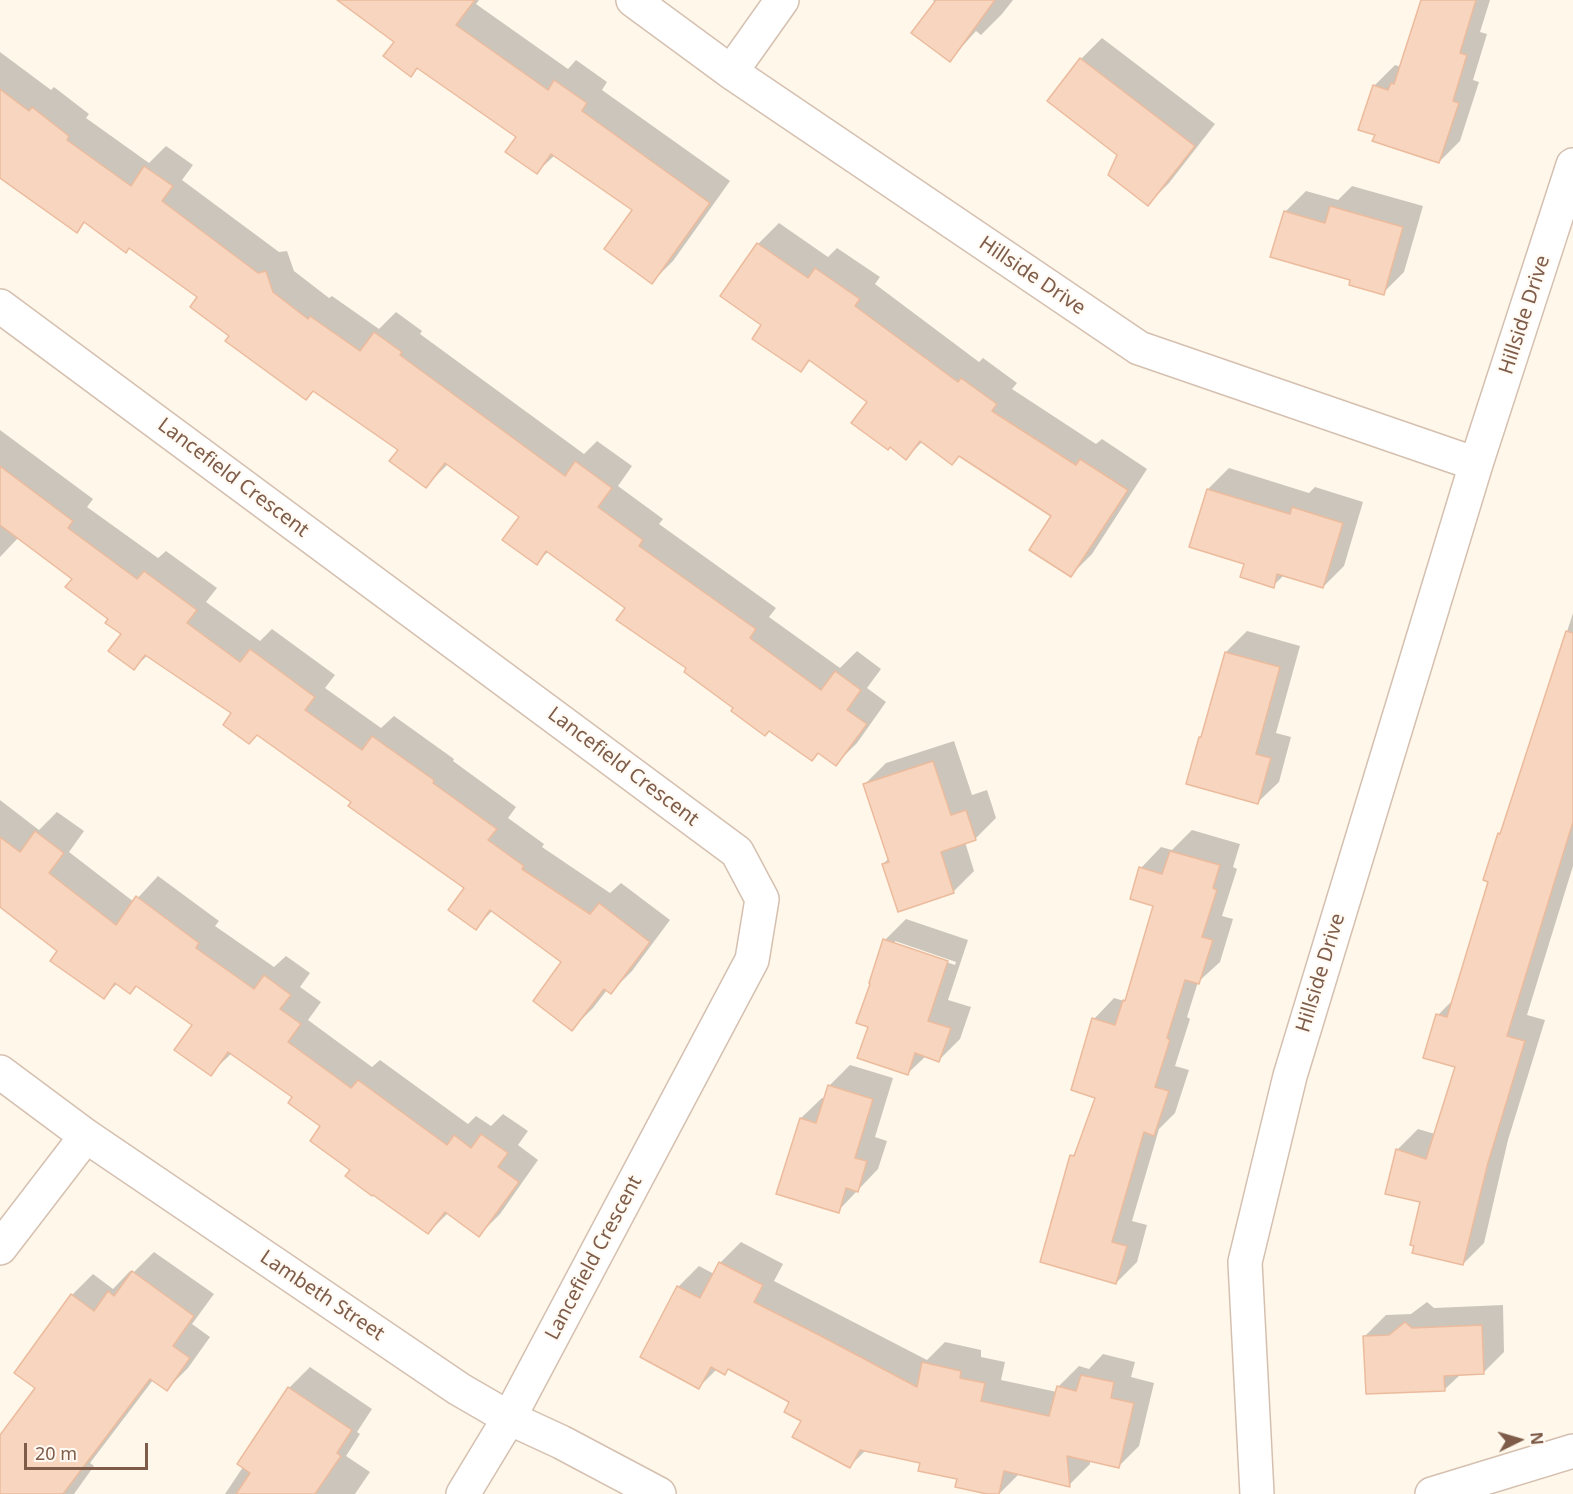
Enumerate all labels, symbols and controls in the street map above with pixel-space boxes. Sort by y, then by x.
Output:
street label: Hillside Drive [974,232,1090,320]
street label: Hillside Drive [1495,253,1555,377]
street label: Lancefield Crescent [153,413,313,543]
street label: Lancefield Crescent [543,702,703,832]
street label: Hillside Drive [1292,911,1350,1035]
street label: Lancefield Crescent [541,1172,647,1344]
street label: Lambeth Street [255,1246,389,1346]
north arrow [1489,1410,1549,1470]
scale bar [27,1431,152,1469]
text: N [1525,1431,1548,1446]
text: 20 m [35,1441,77,1465]

